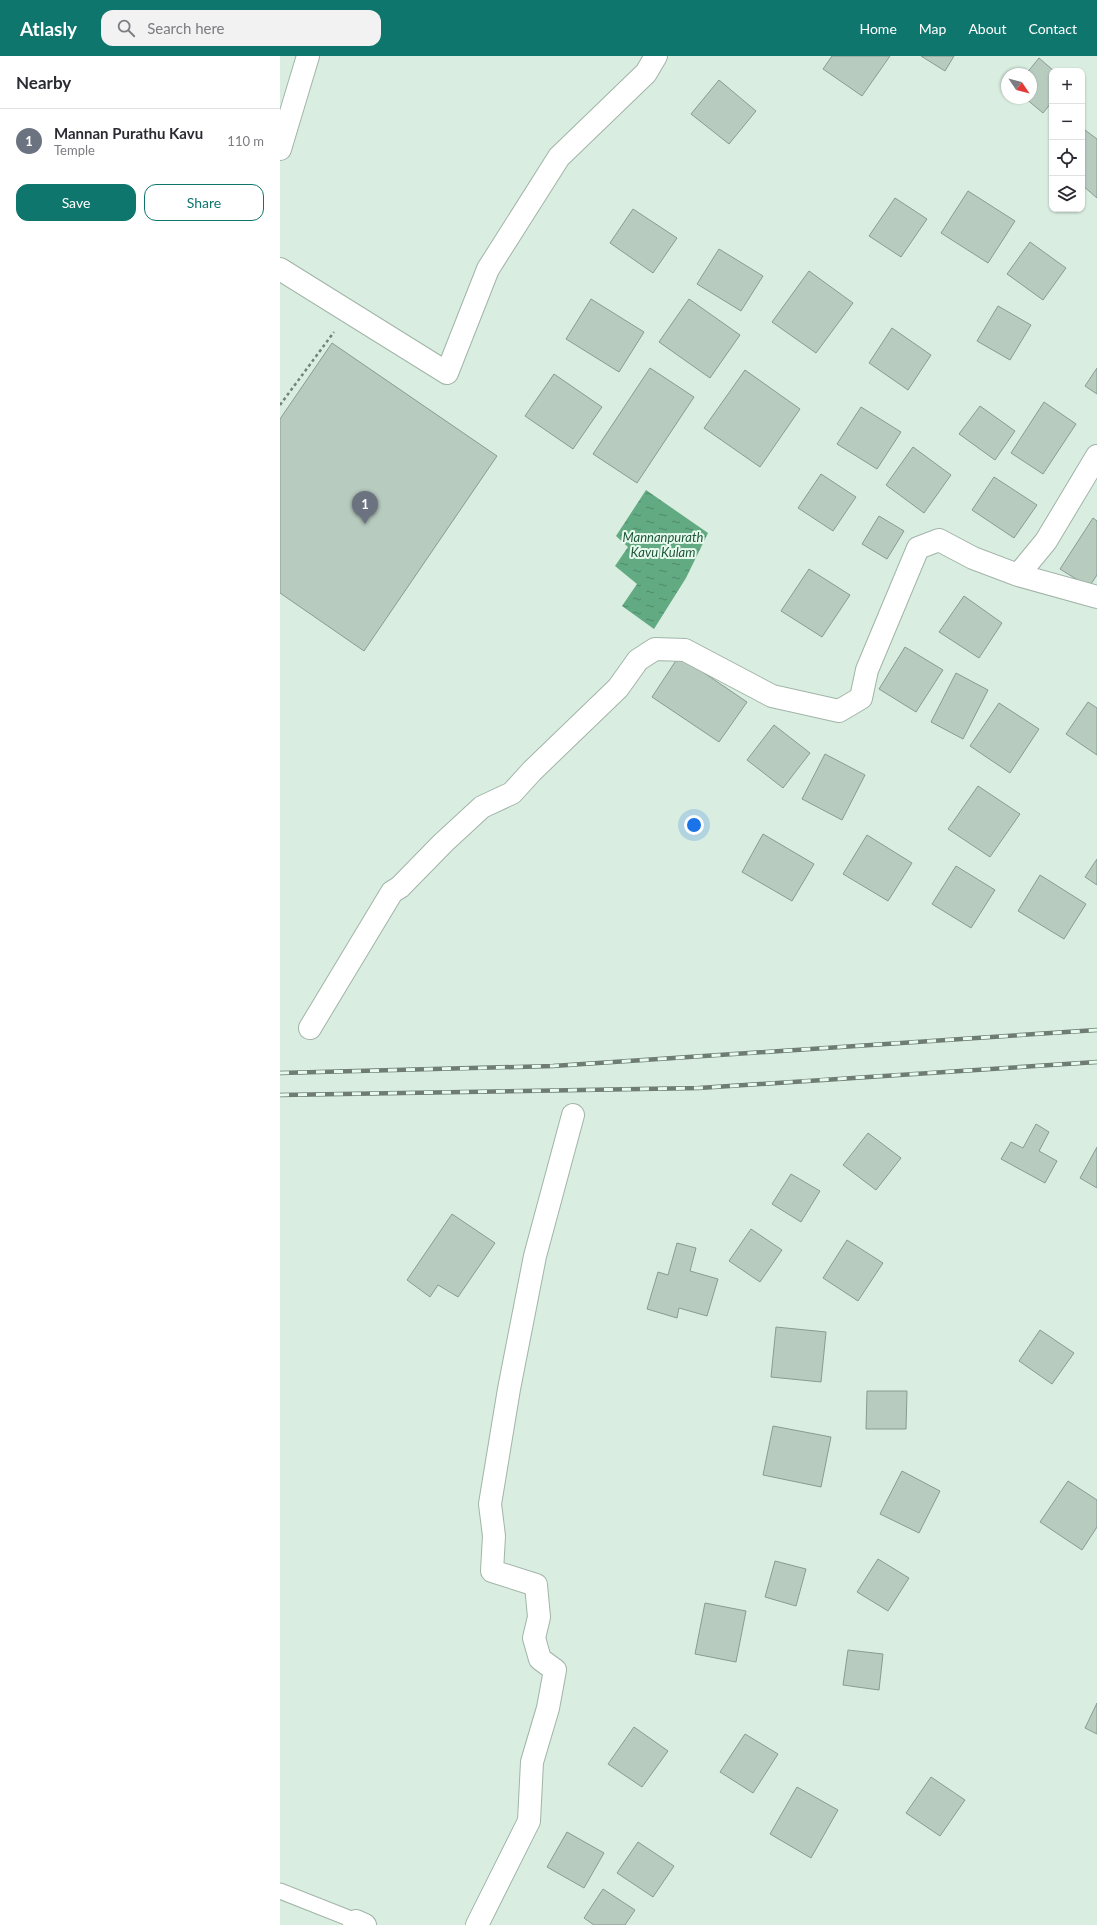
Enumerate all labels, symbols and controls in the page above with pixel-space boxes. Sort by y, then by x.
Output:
search box [101,10,381,46]
text: Atlasly [20,17,77,40]
icon: search [115,17,137,39]
text: Search here [147,19,225,37]
text: Home [859,20,897,37]
text: Map [919,20,946,37]
text: About [968,20,1006,37]
text: Contact [1028,20,1077,37]
north arrow [1001,68,1037,104]
map controls [1049,68,1085,212]
button: + [1049,68,1085,104]
text: Nearby [16,72,71,93]
button: − [1049,104,1085,140]
text: Mannan Purathu Kavu [54,124,203,142]
text: 1 [25,133,33,149]
text: 110 m [227,133,264,149]
button: locate [1049,140,1085,176]
text: Temple [54,142,95,158]
button: layers [1049,176,1085,212]
button: Save [16,184,136,221]
button: Share [144,184,264,221]
pin: 1 [352,491,378,524]
water label: Mannanpurath Kavu Kulam [623,529,704,560]
your location [684,815,704,835]

